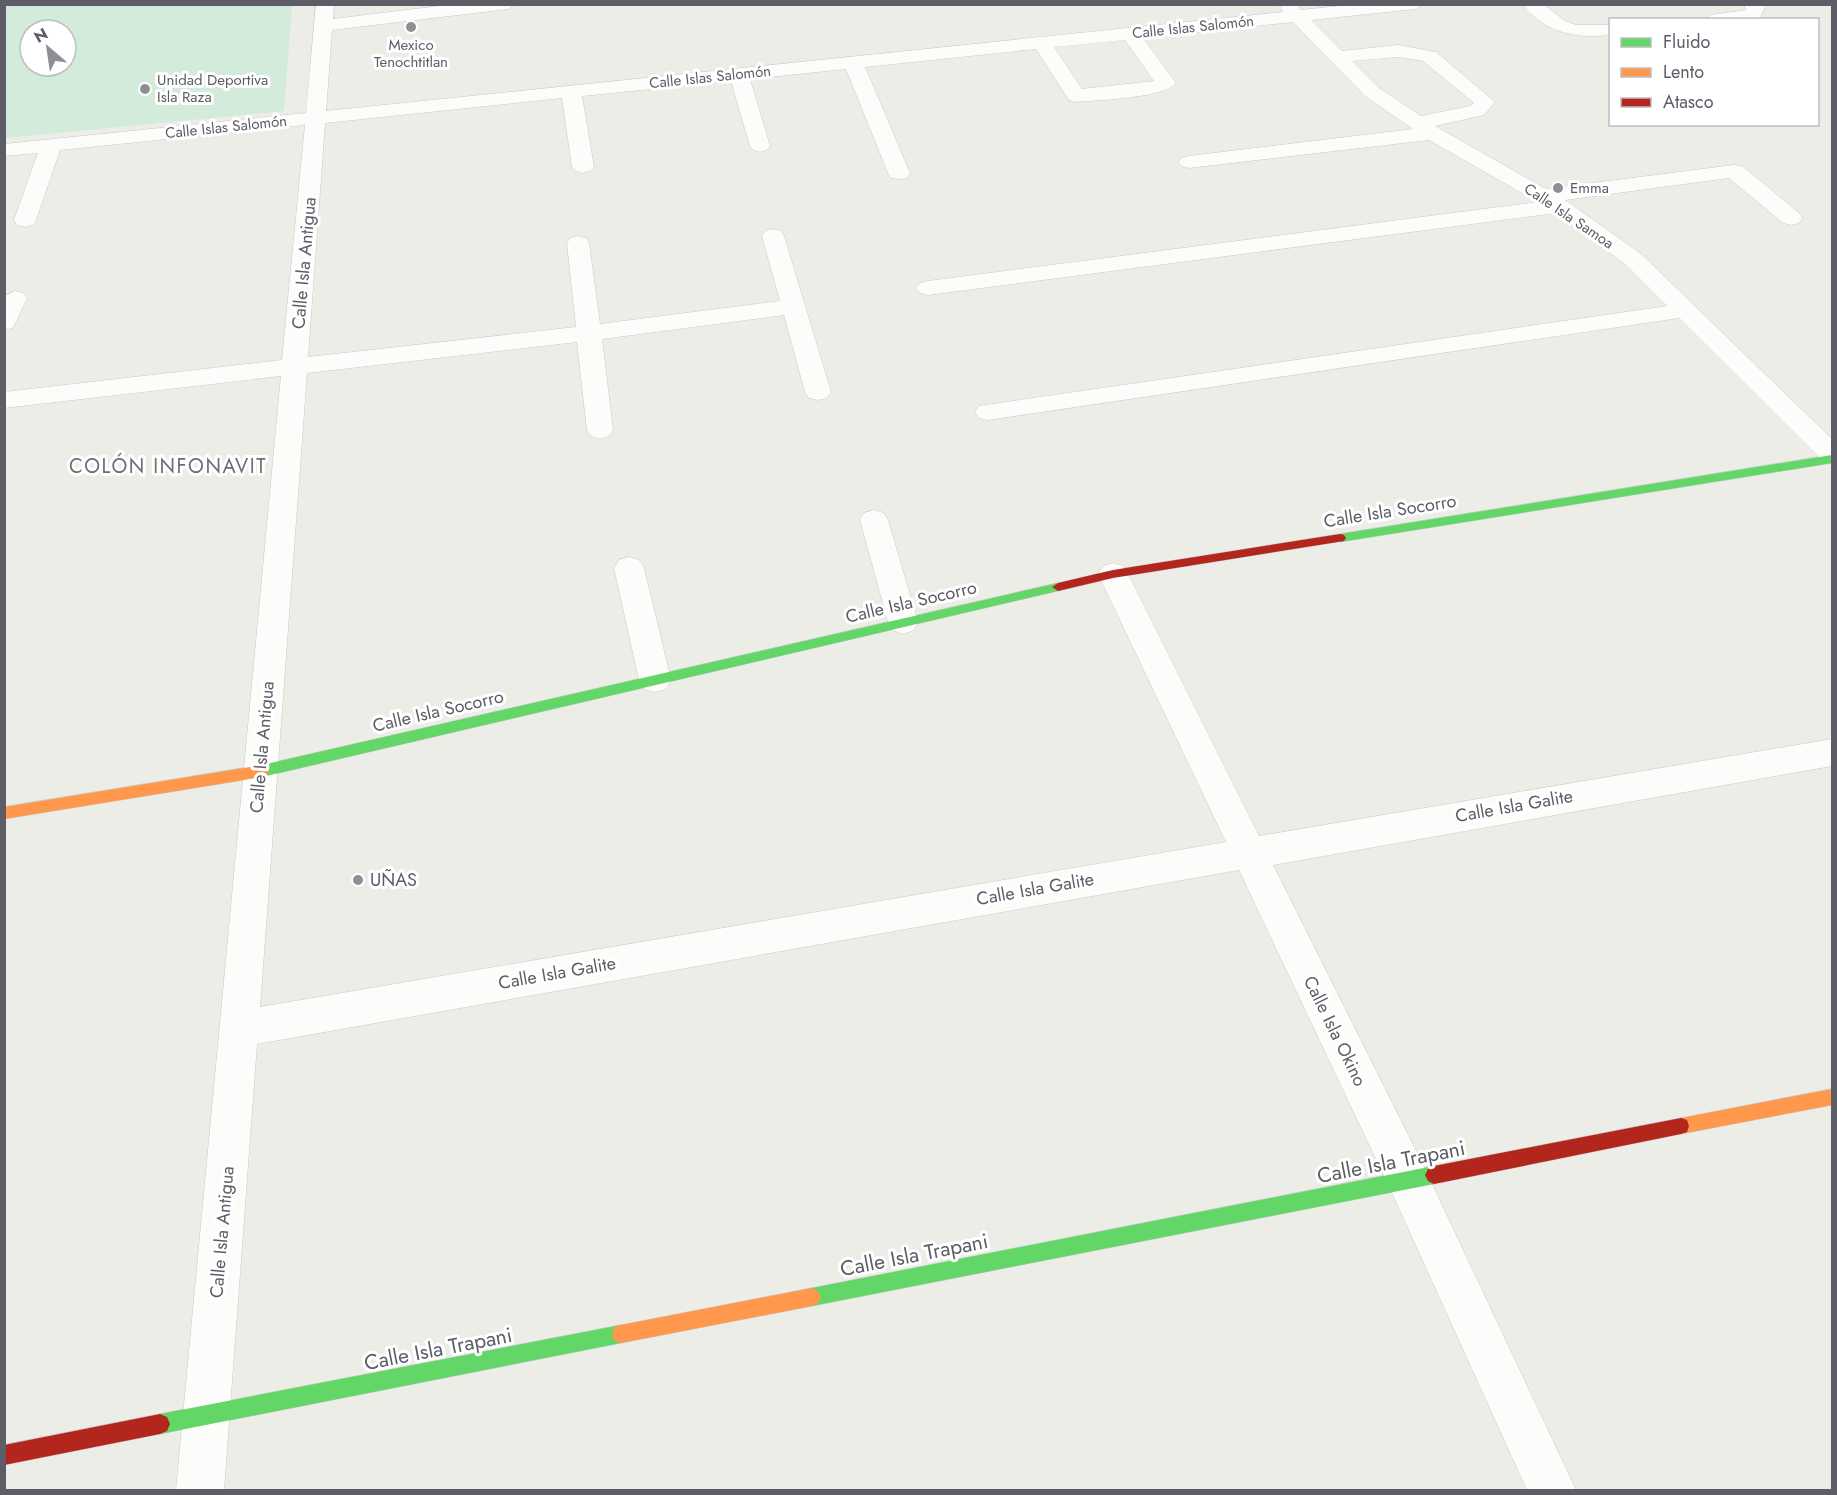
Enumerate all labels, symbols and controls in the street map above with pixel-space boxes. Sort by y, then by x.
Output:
street label: Calle Islas Salomón [1131,10,1255,44]
north arrow [18,18,78,78]
legend [1609,18,1819,126]
marker: Mexico Tenochtitlan [404,20,418,34]
text: N [30,22,52,48]
text: Fluido [1663,29,1711,55]
place label: Mexico Tenochtitlan [374,34,448,73]
text: Lento [1663,59,1704,85]
street label: Calle Islas Salomón [648,60,772,94]
place label: Unidad Deportiva Isla Raza [157,69,268,108]
marker: Unidad Deportiva Isla Raza [138,82,152,96]
text: Atasco [1663,89,1714,115]
street label: Calle Islas Salomón [164,110,288,144]
place label: Emma [1570,177,1609,199]
street label: Calle Isla Samoa [1520,178,1618,254]
marker: Emma [1551,181,1565,195]
street label: Calle Isla Antigua [285,196,323,330]
district label: COLÓN INFONAVIT [69,452,267,481]
street label: Calle Isla Socorro [1322,488,1458,534]
street label: Calle Isla Socorro [843,574,979,630]
street label: Calle Isla Antigua [243,680,281,814]
street label: Calle Isla Socorro [370,683,506,739]
street label: Calle Isla Galite [1453,783,1575,829]
street label: Calle Isla Galite [974,866,1096,912]
place label: UÑAS [370,867,417,893]
marker: UÑAS [351,873,365,887]
street label: Calle Isla Galite [496,950,618,996]
street label: Calle Isla Okino [1297,971,1373,1091]
street label: Calle Isla Trapani [1314,1133,1468,1191]
street label: Calle Isla Antigua [203,1165,241,1299]
street label: Calle Isla Trapani [837,1226,991,1284]
street label: Calle Isla Trapani [361,1320,515,1378]

